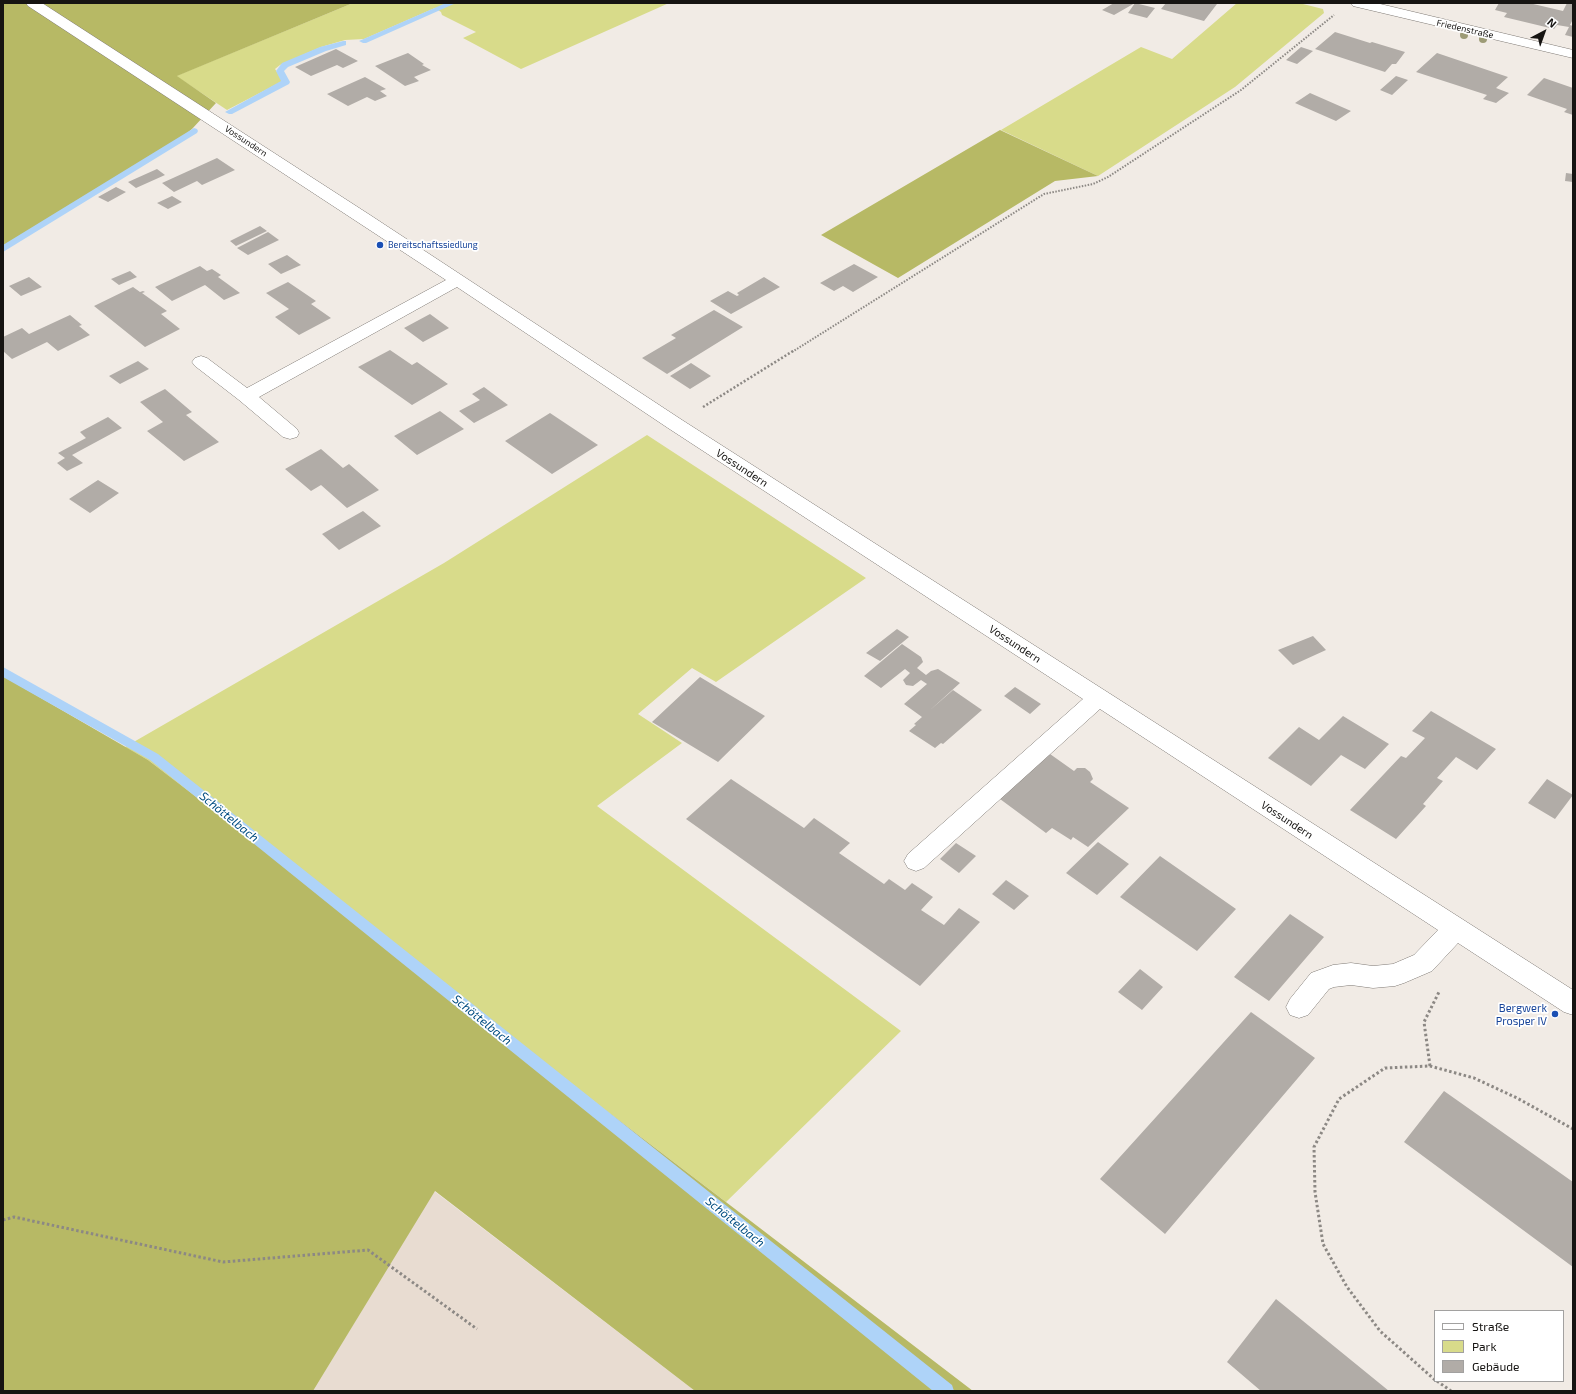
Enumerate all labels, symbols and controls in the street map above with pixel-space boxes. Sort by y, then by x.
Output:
north arrow [1524,12,1564,52]
text: N [1545,15,1559,30]
street label: Friedenstraße [1436,17,1494,41]
street label: Vossundern [223,123,269,159]
marker: Bereitschaftssiedlung [375,240,385,250]
place label: Bereitschaftssiedlung [388,240,478,250]
street label: Vossundern [714,446,770,490]
street label: Vossundern [987,622,1043,666]
water label: Schöttelbach [197,789,261,845]
street label: Vossundern [1259,798,1315,842]
water label: Schöttelbach [450,992,514,1048]
place label: Bergwerk Prosper IV [1496,1001,1547,1027]
marker: Bergwerk Prosper IV [1550,1009,1560,1019]
water label: Schöttelbach [703,1194,767,1250]
legend [1434,1310,1564,1382]
text: Straße [1472,1319,1509,1333]
text: Park [1472,1339,1497,1353]
text: Gebäude [1472,1359,1520,1373]

